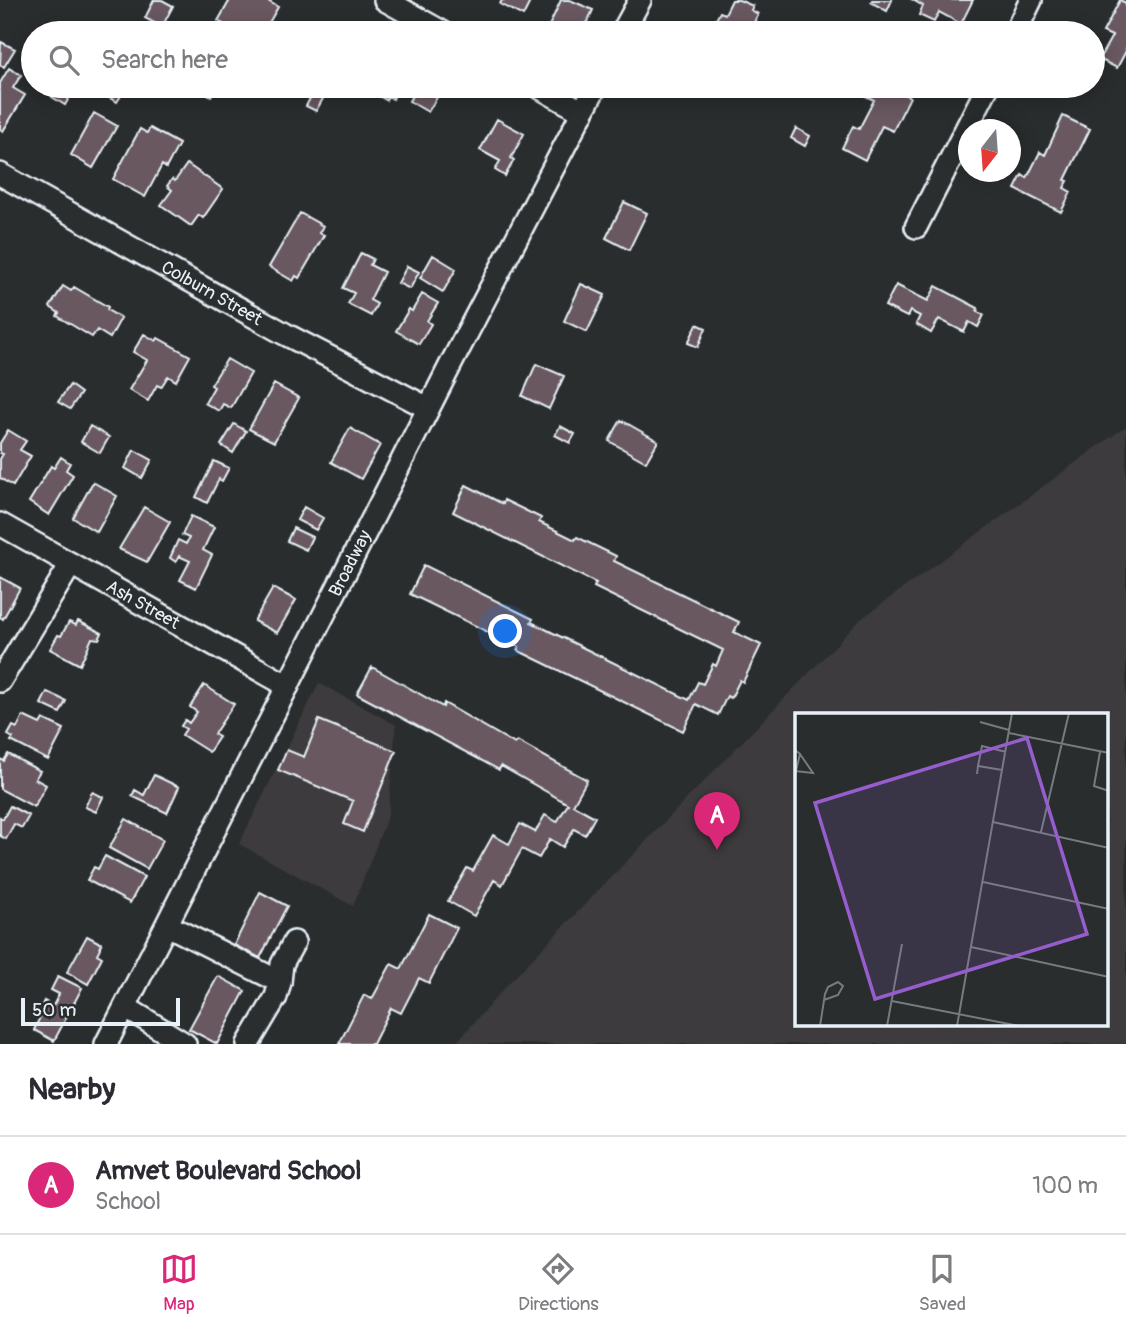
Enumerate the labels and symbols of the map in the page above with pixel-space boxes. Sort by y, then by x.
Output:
north arrow [958,119,1021,182]
street label: Colburn Street [157,256,267,331]
street label: Broadway [324,526,377,601]
street label: Ash Street [102,575,184,635]
your location [488,614,522,648]
inset map [795,713,1108,1026]
pin: A [694,792,740,850]
scale bar [21,995,180,1027]

